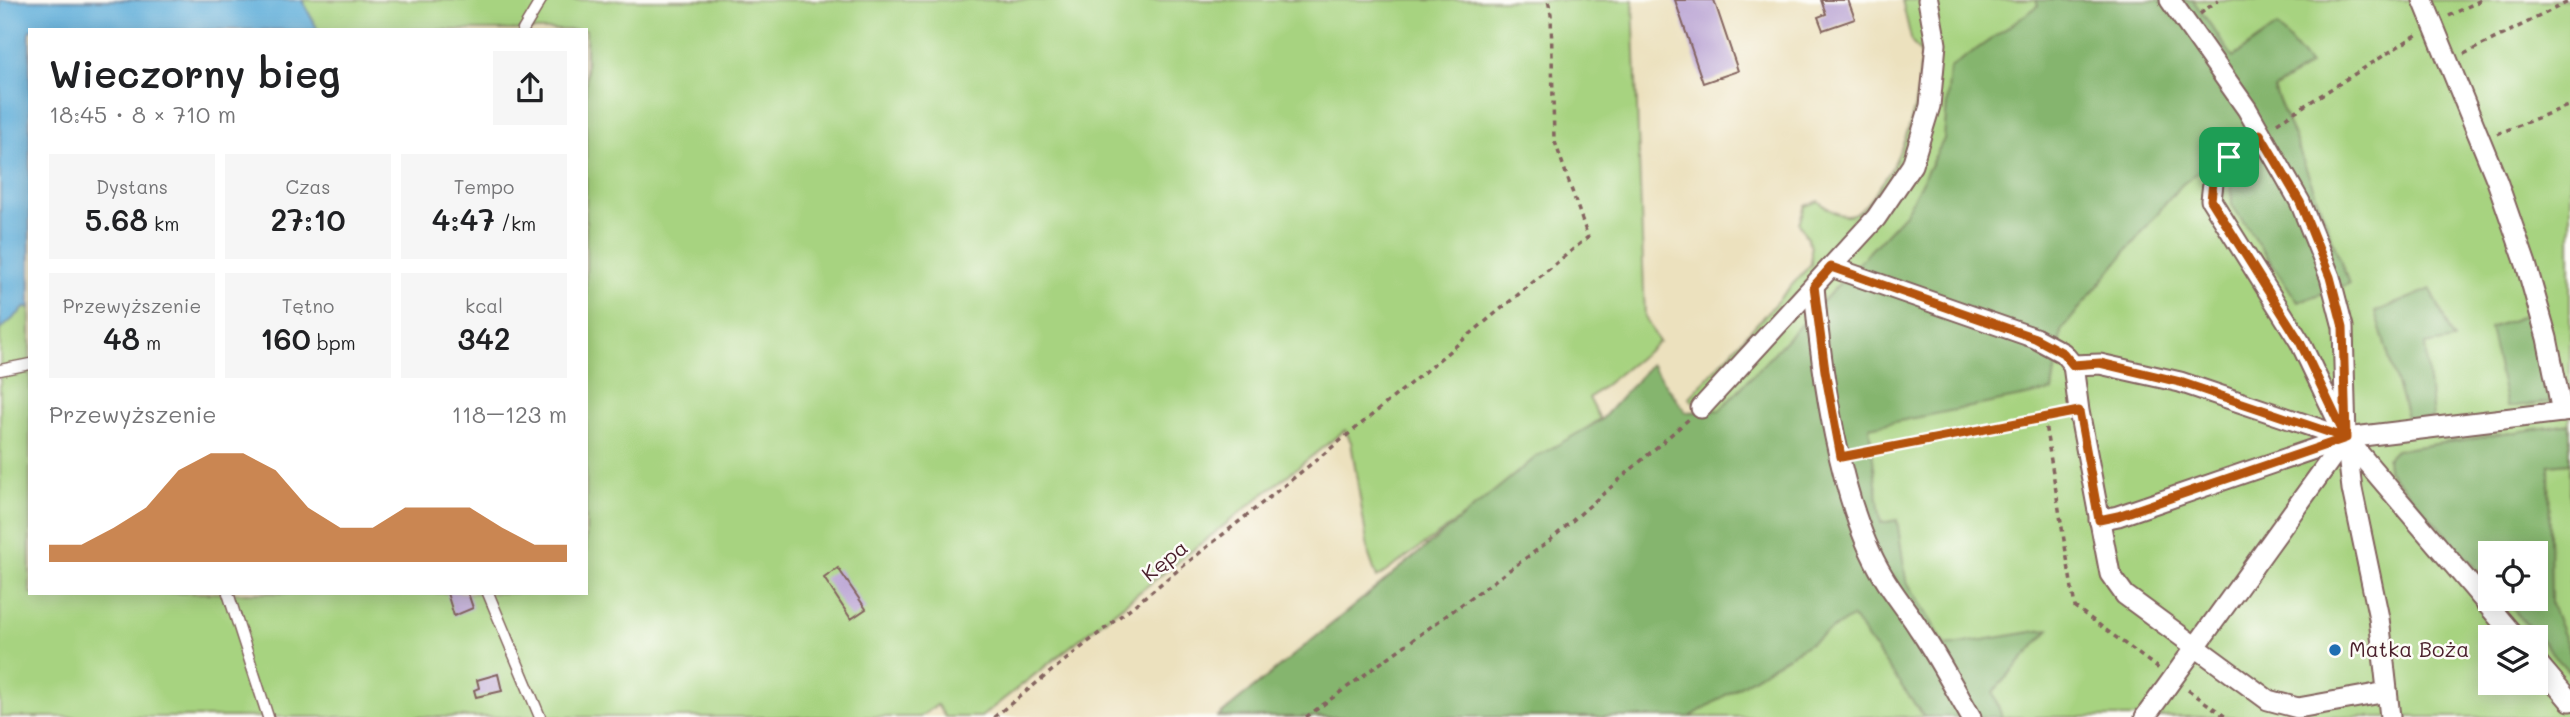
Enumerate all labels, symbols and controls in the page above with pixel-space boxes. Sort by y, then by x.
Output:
text: Wieczorny bieg [49,48,341,98]
button: share [493,51,567,125]
text: 18:45 · 8 × 710 m [49,99,236,129]
pin [2199,127,2259,187]
icon: arrive [2210,138,2248,176]
text: Dystans [96,174,168,199]
text: Czas [285,174,331,199]
text: Tempo [454,174,514,199]
text: 5.68 [85,199,148,239]
text: 27:10 [270,199,346,239]
text: 4:47 [432,199,495,239]
text: km [148,211,179,236]
text: /km [495,211,536,236]
text: Przewyższenie [63,293,201,318]
text: Tętno [282,293,334,318]
text: kcal [465,293,503,318]
text: 48 [103,318,140,358]
text: 160 [260,318,311,358]
text: 342 [457,318,511,358]
text: m [140,330,161,355]
text: bpm [311,330,356,355]
text: Przewyższenie [49,399,217,429]
text: 118–123 m [451,399,567,429]
street label: Kępa [1135,533,1193,587]
map controls [2478,541,2548,695]
button: locate [2478,541,2548,611]
button: layers [2478,625,2548,695]
place label: Matka Boża [2349,635,2469,662]
marker: Matka Boża [2327,642,2343,658]

